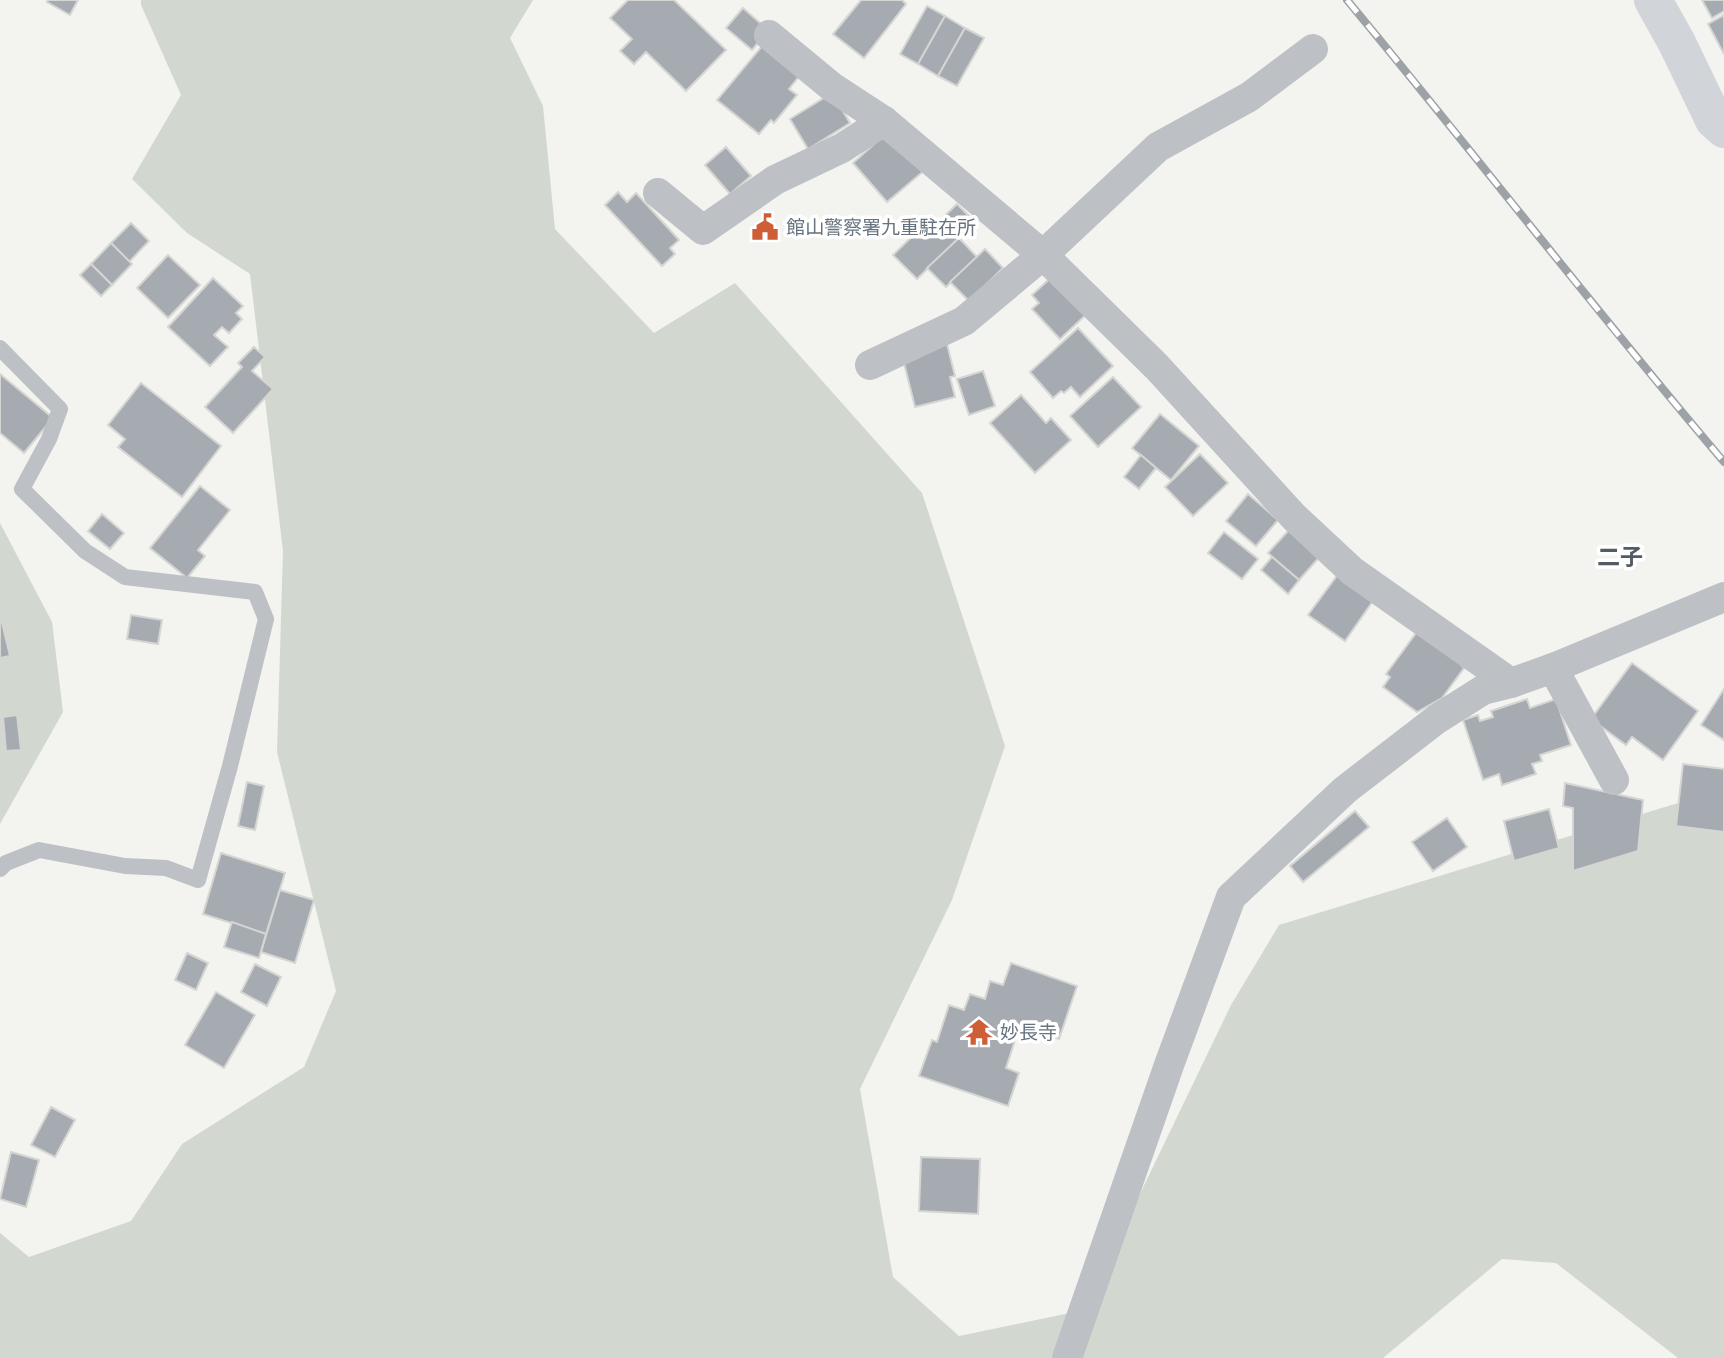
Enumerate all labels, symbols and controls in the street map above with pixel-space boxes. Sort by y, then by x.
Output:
public building icon: 館山警察署九重駐在所 [750,212,780,242]
place label: 館山警察署九重駐在所 [786,217,976,238]
district label: 二子 [1597,544,1643,570]
temple icon: 妙長寺 [964,1017,994,1047]
place label: 妙長寺 [1000,1022,1057,1043]

